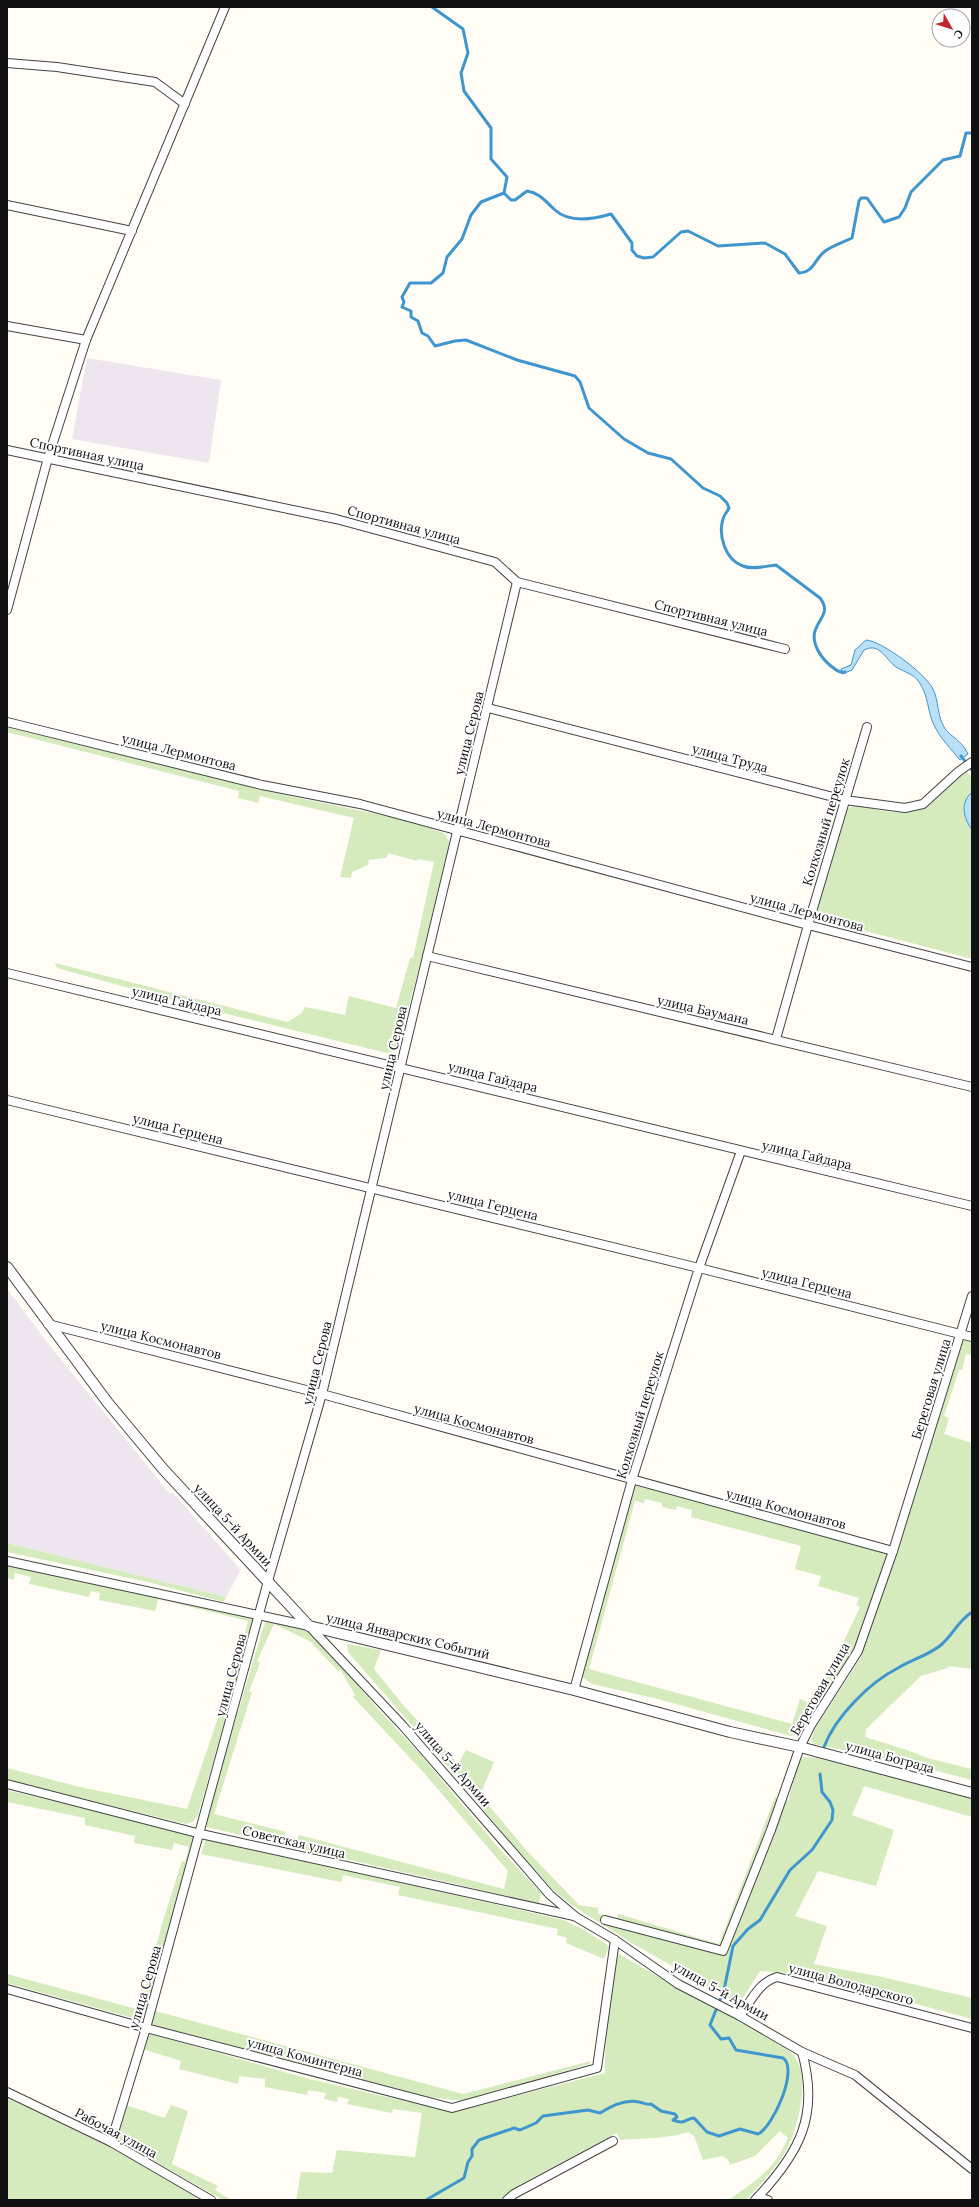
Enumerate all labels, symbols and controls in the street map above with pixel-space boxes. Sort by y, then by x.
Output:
north arrow [931,8,971,48]
text: С [951,27,967,42]
street label: Спортивная улица [28,434,146,474]
street label: Спортивная улица [346,502,463,548]
street label: Спортивная улица [652,596,770,640]
street label: улица Серова [450,689,488,777]
street label: улица Лермонтова [120,730,238,774]
street label: улица Труда [690,740,770,776]
street label: Колхозный переулок [798,756,854,888]
street label: улица Лермонтова [435,805,553,851]
street label: улица Лермонтова [748,889,866,935]
street label: улица Гайдара [130,982,224,1020]
street label: улица Баумана [656,991,751,1029]
street label: улица Серова [375,1004,411,1092]
street label: улица Гайдара [446,1058,540,1096]
street label: улица Герцена [131,1110,225,1149]
street label: улица Гайдара [760,1136,854,1174]
street label: улица Герцена [446,1186,540,1225]
street label: улица Герцена [760,1264,854,1303]
street label: улица Космонавтов [99,1317,223,1363]
street label: улица Серова [298,1319,336,1407]
street label: Береговая улица [908,1336,955,1442]
street label: Колхозный переулок [612,1349,668,1481]
street label: улица Космонавтов [412,1400,536,1448]
street label: улица 5-й Армии [190,1480,276,1570]
street label: улица Космонавтов [724,1485,848,1533]
street label: улица Январских Событий [325,1609,491,1663]
street label: улица Серова [212,1631,250,1719]
street label: Береговая улица [786,1639,854,1739]
street label: улица 5-й Армии [411,1718,495,1810]
street label: улица Бограда [844,1737,936,1777]
street label: Советская улица [241,1822,348,1862]
street label: улица Серова [125,1943,165,2031]
street label: улица 5-й Армии [670,1957,772,2025]
street label: улица Володарского [787,1959,916,2009]
street label: улица Коминтерна [245,2033,365,2081]
street label: Рабочая улица [72,2104,160,2162]

